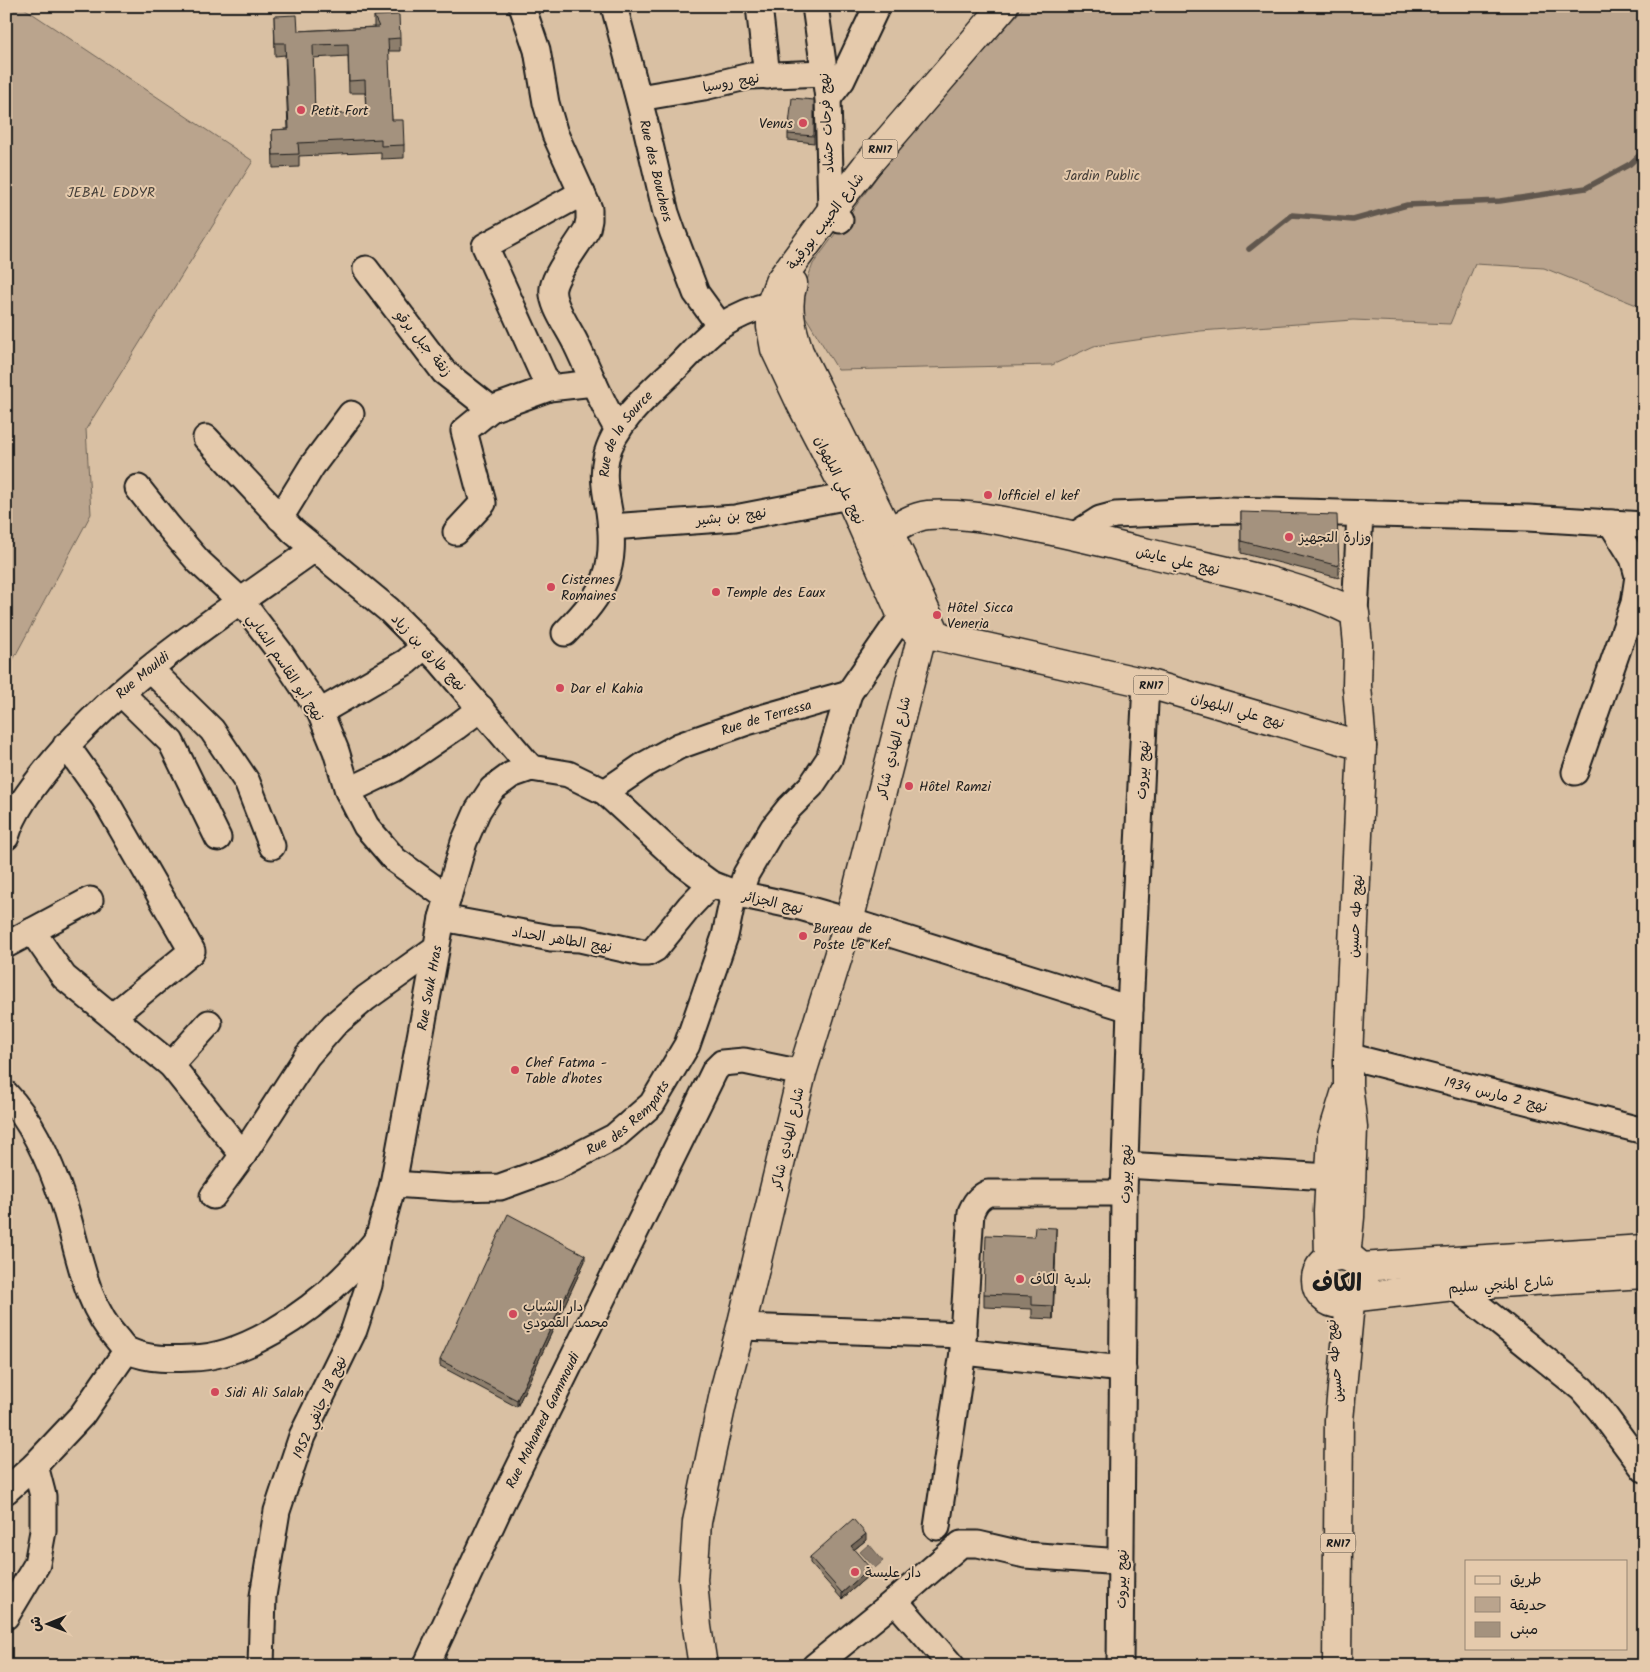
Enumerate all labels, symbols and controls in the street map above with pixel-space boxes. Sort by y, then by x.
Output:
street label: نهج روسيا [701,67,761,99]
street label: نهج فرحات حشاد [813,72,841,174]
place label: Petit Fort [311,100,369,122]
marker: Petit Fort [295,104,307,116]
place label: Venus [759,113,793,135]
marker: Venus [797,117,809,129]
street label: Rue des Bouchers [633,118,678,225]
road number: RN17 [862,140,898,158]
park label: Jardin Public [1064,165,1140,187]
street label: شارع الحبيب بورقيبة [782,168,870,275]
park label: JEBAL EDDYR [67,182,155,204]
street label: زنقة جبل برقو [389,305,457,382]
street label: Rue de la Source [594,385,659,478]
street label: نهج علي البلهوان [807,432,870,529]
place label: lofficiel el kef [998,485,1081,507]
marker: lofficiel el kef [982,489,994,501]
street label: نهج بن بشير [694,502,768,532]
place label: وزارة التجهيز [1298,527,1371,549]
marker: وزارة التجهيز [1283,531,1295,543]
street label: نهج علي عايش [1133,541,1222,582]
place label: Cisternes Romaines [561,569,616,607]
marker: Cisternes Romaines [545,581,557,593]
place label: Temple des Eaux [726,582,826,604]
marker: Temple des Eaux [710,586,722,598]
place label: Hôtel Sicca Veneria [947,597,1013,635]
street label: نهج أبو القاسم الشابي [240,609,330,727]
street label: نهج طارق بن زياد [385,609,471,697]
marker: Hôtel Sicca Veneria [931,609,943,621]
street label: Rue Mouldi [111,646,175,705]
road number: RN17 [1134,676,1168,694]
place label: Dar el Kahia [570,678,643,700]
marker: Dar el Kahia [554,682,566,694]
street label: نهج علي البلهوان [1188,687,1287,736]
street label: Rue de Terressa [718,694,814,742]
street label: شارع الهادي شاكر [870,694,917,801]
street label: نهج بيروت [1130,740,1156,800]
place label: Hôtel Ramzi [919,776,992,798]
marker: Hôtel Ramzi [903,780,915,792]
street label: نهج طه حسين [1343,874,1369,958]
street label: نهج الجزائر [739,885,805,921]
place label: Bureau de Poste Le Kef [813,918,891,956]
street label: نهج الطاهر الحداد [510,921,614,959]
marker: Bureau de Poste Le Kef [797,930,809,942]
street label: Rue Souk Hras [411,944,449,1032]
place label: Chef Fatma - Table d'hotes [525,1052,607,1090]
marker: Chef Fatma - Table d'hotes [509,1064,521,1076]
street label: نهج 2 مارس 1934 [1442,1071,1550,1118]
street label: Rue des Remparts [583,1076,676,1161]
street label: شارع الهادي شاكر [765,1085,810,1192]
street label: نهج بيروت [1114,1144,1138,1204]
district label: الكاف [1312,1265,1362,1304]
place label: بلدية الكاف [1030,1269,1091,1291]
street label: شارع المنجي سليم [1447,1270,1555,1301]
marker: بلدية الكاف [1014,1273,1026,1285]
place label: دار الشباب محمد القمودي [523,1296,608,1334]
marker: دار الشباب محمد القمودي [507,1308,519,1320]
street label: نهج طه حسين [1320,1318,1350,1403]
street label: Rue Mohamed Gammoudi [500,1348,586,1492]
street label: نهج 18 جانفي 1952 [287,1352,353,1463]
place label: Sidi Ali Salah [225,1382,304,1404]
marker: Sidi Ali Salah [209,1386,221,1398]
road number: RN17 [1320,1534,1356,1552]
street label: نهج بيروت [1110,1549,1134,1609]
legend [1465,1560,1628,1650]
place label: دار عليسة [865,1562,921,1584]
marker: دار عليسة [849,1566,861,1578]
text: طريق [1510,1568,1542,1592]
text: حديقة [1510,1594,1547,1618]
north arrow [22,1600,72,1650]
text: ش [25,1616,47,1632]
text: مبنى [1510,1618,1538,1642]

